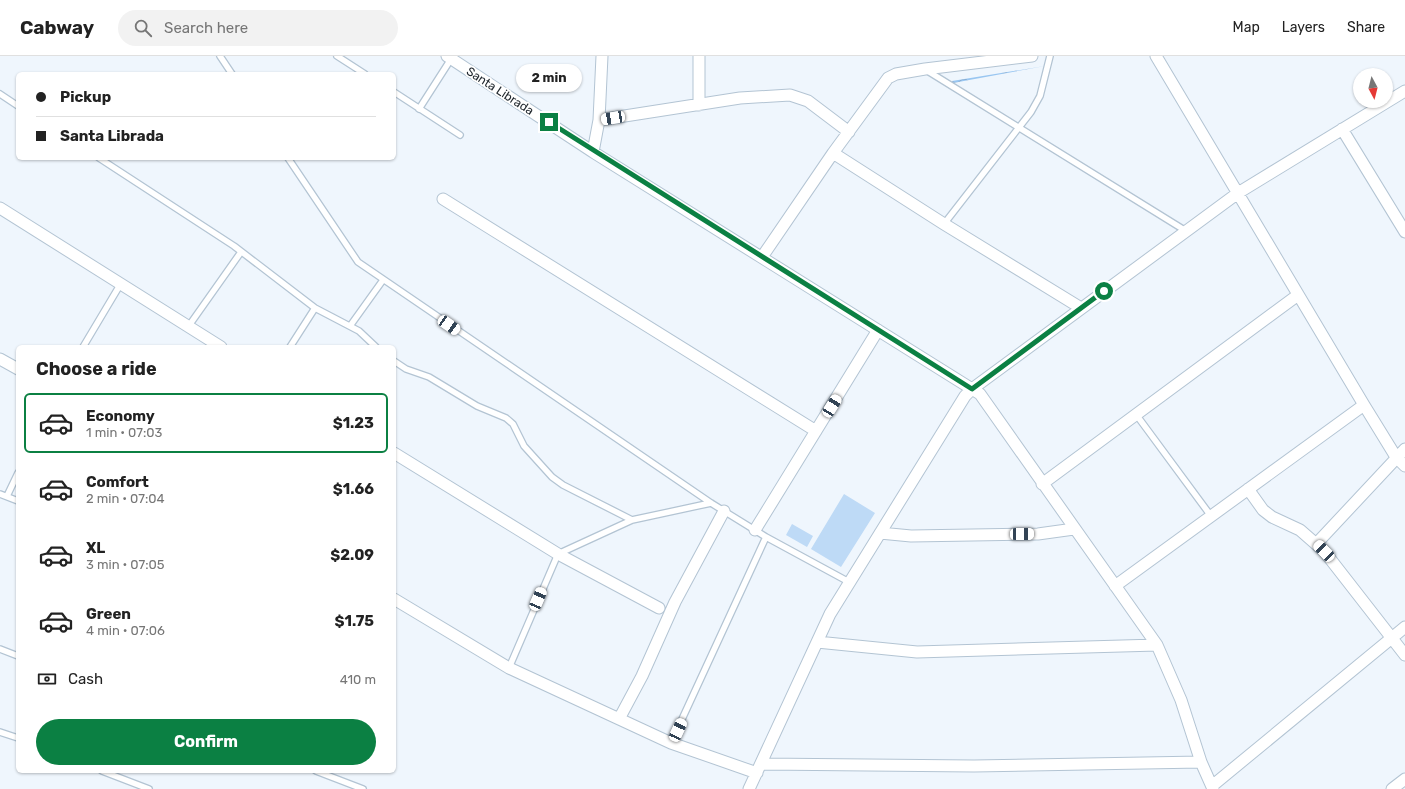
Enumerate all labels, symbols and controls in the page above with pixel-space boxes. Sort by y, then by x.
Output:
search box [118,10,398,46]
text: Cabway [20,16,94,39]
icon: search [132,17,154,39]
text: Search here [164,19,248,37]
text: Map [1233,19,1260,36]
text: Layers [1282,19,1325,36]
text: Share [1347,19,1385,36]
street label: Santa Librada [464,64,536,118]
callout: 2 min [516,64,582,92]
north arrow [1353,68,1393,108]
map controls [1353,68,1393,108]
text: 2 min [531,70,567,85]
text: Pickup [60,88,111,106]
car [600,110,626,126]
route end [540,113,558,131]
text: Santa Librada [60,127,164,145]
route start [1095,282,1113,300]
car [436,313,462,337]
text: Choose a ride [36,358,157,380]
car [821,393,843,419]
icon: car [38,405,74,441]
text: Economy [86,407,155,425]
text: $1.23 [333,414,374,432]
text: 1 min · 07:03 [86,425,162,440]
icon: car [38,471,74,507]
text: Comfort [86,473,149,491]
text: $1.66 [333,480,374,498]
text: 2 min · 07:04 [86,491,165,506]
car [1010,528,1034,540]
icon: car [38,537,74,573]
car [1311,538,1337,564]
text: XL [86,539,105,557]
text: $2.09 [330,546,374,564]
text: 3 min · 07:05 [86,557,164,572]
car [528,586,548,612]
icon: car [38,603,74,639]
text: Green [86,605,131,623]
text: $1.75 [334,612,374,630]
text: 4 min · 07:06 [86,623,165,638]
icon: cash [36,668,58,690]
text: Cash [68,670,103,688]
text: 410 m [340,672,376,687]
car [667,717,689,743]
button: Confirm [36,719,376,765]

